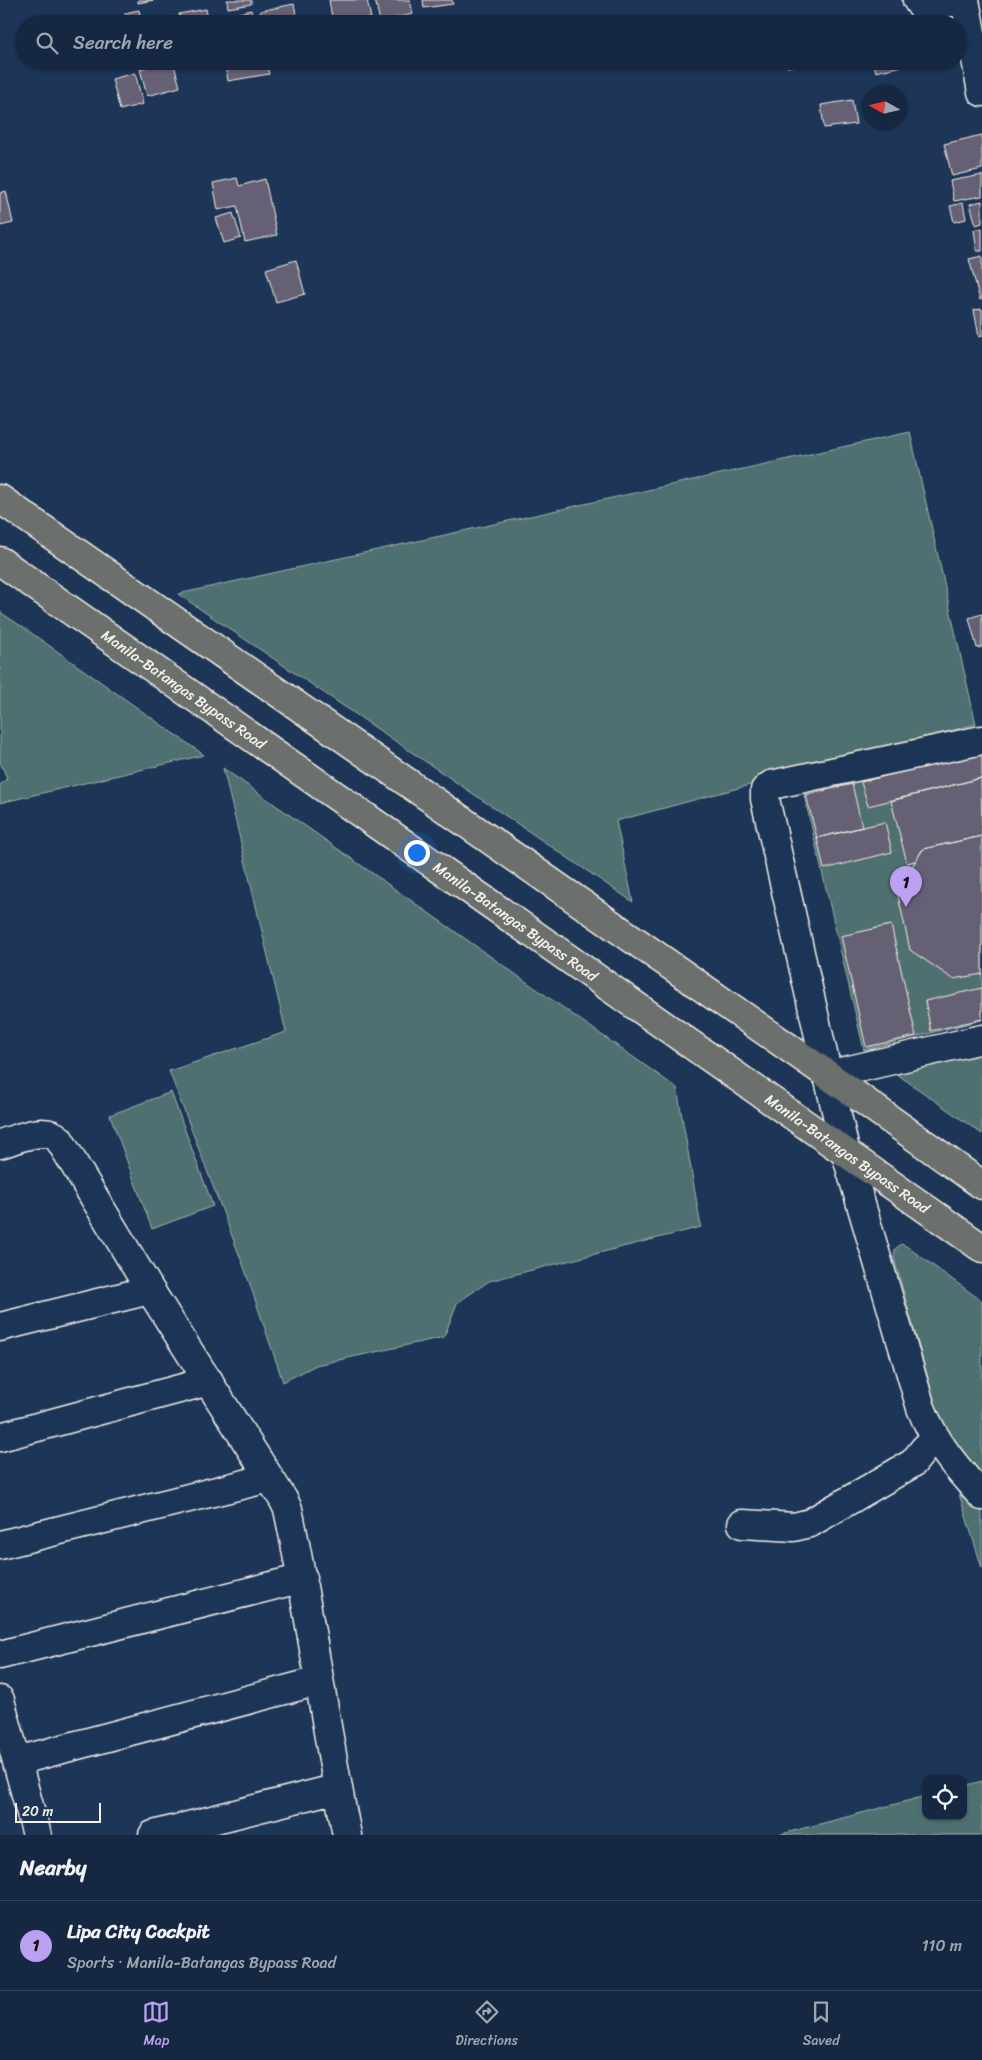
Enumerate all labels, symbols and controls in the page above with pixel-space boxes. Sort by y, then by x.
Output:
search box [15,15,967,70]
text: Search here [73,26,173,59]
icon: search [33,29,61,57]
north arrow [862,85,907,130]
street label: Manila-Batangas Bypass Road [96,622,272,757]
your location [404,840,430,866]
street label: Manila-Batangas Bypass Road [427,855,604,989]
pin: 1 [890,866,922,907]
street label: Manila-Batangas Bypass Road [759,1087,936,1221]
map controls [922,1775,967,1820]
button: locate [922,1775,967,1820]
text: 20 m [22,1799,53,1824]
scale bar [15,1800,101,1823]
text: Nearby [20,1849,86,1887]
text: Lipa City Cockpit [67,1915,210,1948]
text: 1 [33,1931,39,1960]
text: 110 m [922,1931,962,1960]
text: Sports · Manila-Batangas Bypass Road [67,1948,336,1977]
tab: Map [142,1998,170,2053]
tab: Directions [455,1998,518,2053]
tab: Saved [803,1998,840,2053]

